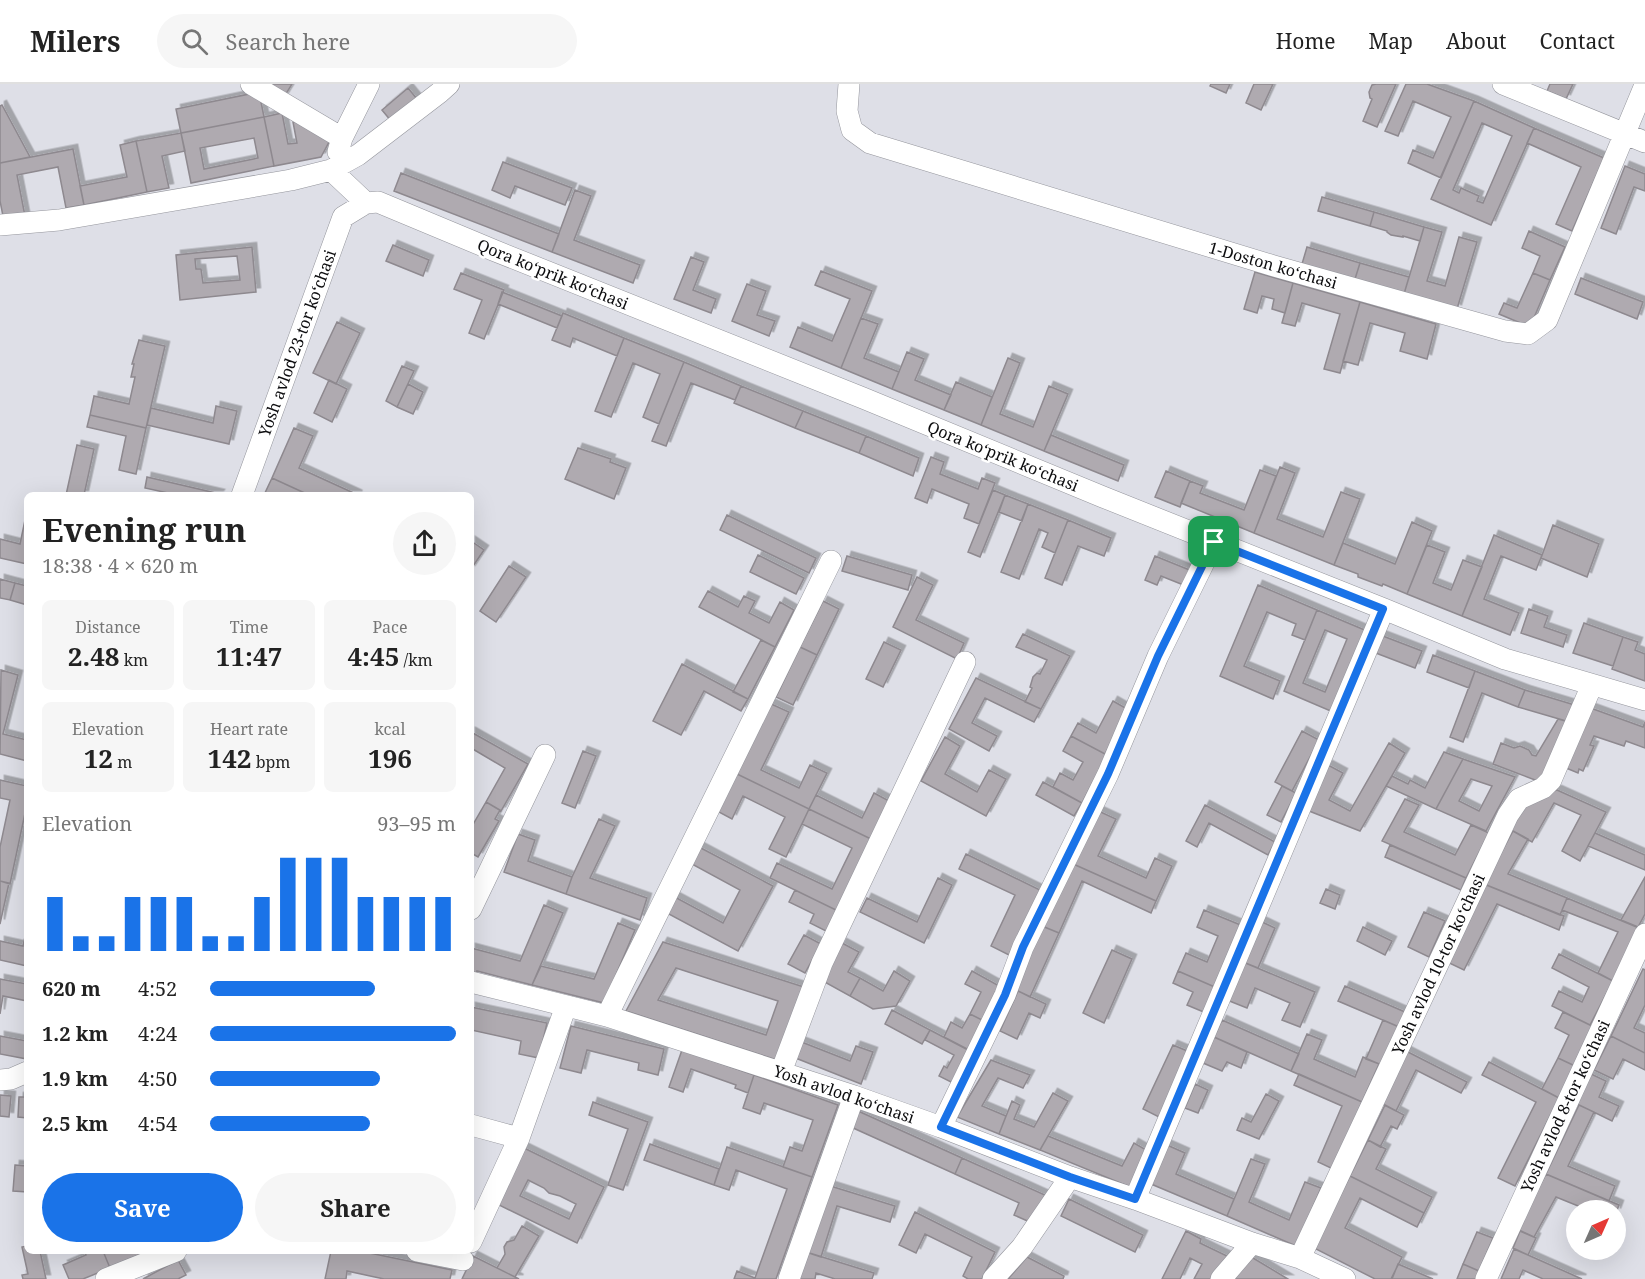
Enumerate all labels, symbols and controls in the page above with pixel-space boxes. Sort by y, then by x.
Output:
search box [157,14,577,68]
text: Milers [30,22,121,60]
icon: search [178,25,211,58]
text: Search here [226,26,350,56]
text: Home [1276,27,1336,55]
text: Map [1369,27,1413,55]
text: About [1446,27,1507,55]
text: Contact [1540,27,1615,55]
street label: Qora koʻprik koʻchasi [474,234,632,314]
street label: 1-Doston koʻchasi [1206,236,1340,294]
street label: Yosh avlod 23-tor koʻchasi [253,247,341,440]
street label: Qora koʻprik koʻchasi [924,416,1082,496]
text: Evening run [42,507,246,552]
button: share [393,512,456,575]
pin [1188,516,1239,567]
icon: arrive [1197,525,1230,558]
text: 18:38 · 4 × 620 m [42,552,198,579]
text: Distance [75,616,141,638]
text: Time [230,616,268,638]
text: Pace [372,616,408,638]
text: 2.48 [68,638,120,674]
text: 11:47 [216,638,282,674]
text: 4:45 [347,638,399,674]
text: km [120,649,148,671]
text: /km [399,649,433,671]
text: Elevation [72,718,144,740]
text: Heart rate [210,718,288,740]
text: kcal [375,718,405,740]
text: 12 [84,740,113,776]
text: 142 [207,740,252,776]
text: 196 [368,740,412,776]
text: m [113,751,132,773]
text: bpm [252,751,291,773]
text: Elevation [42,810,132,837]
text: 93–95 m [377,810,456,837]
street label: Yosh avlod 10-tor koʻchasi [1386,870,1490,1059]
text: 620 m [42,975,101,1002]
text: 4:52 [138,975,177,1002]
street label: Yosh avlod 8-tor koʻchasi [1515,1016,1615,1197]
text: 1.2 km [42,1020,108,1047]
text: 4:24 [138,1020,177,1047]
street label: Yosh avlod koʻchasi [770,1059,917,1128]
text: 1.9 km [42,1065,108,1092]
text: 4:50 [138,1065,177,1092]
text: 2.5 km [42,1110,108,1137]
text: 4:54 [138,1110,177,1137]
button: Save [42,1173,243,1242]
button: Share [255,1173,456,1242]
north arrow [1566,1200,1626,1260]
map controls [1566,1200,1626,1260]

